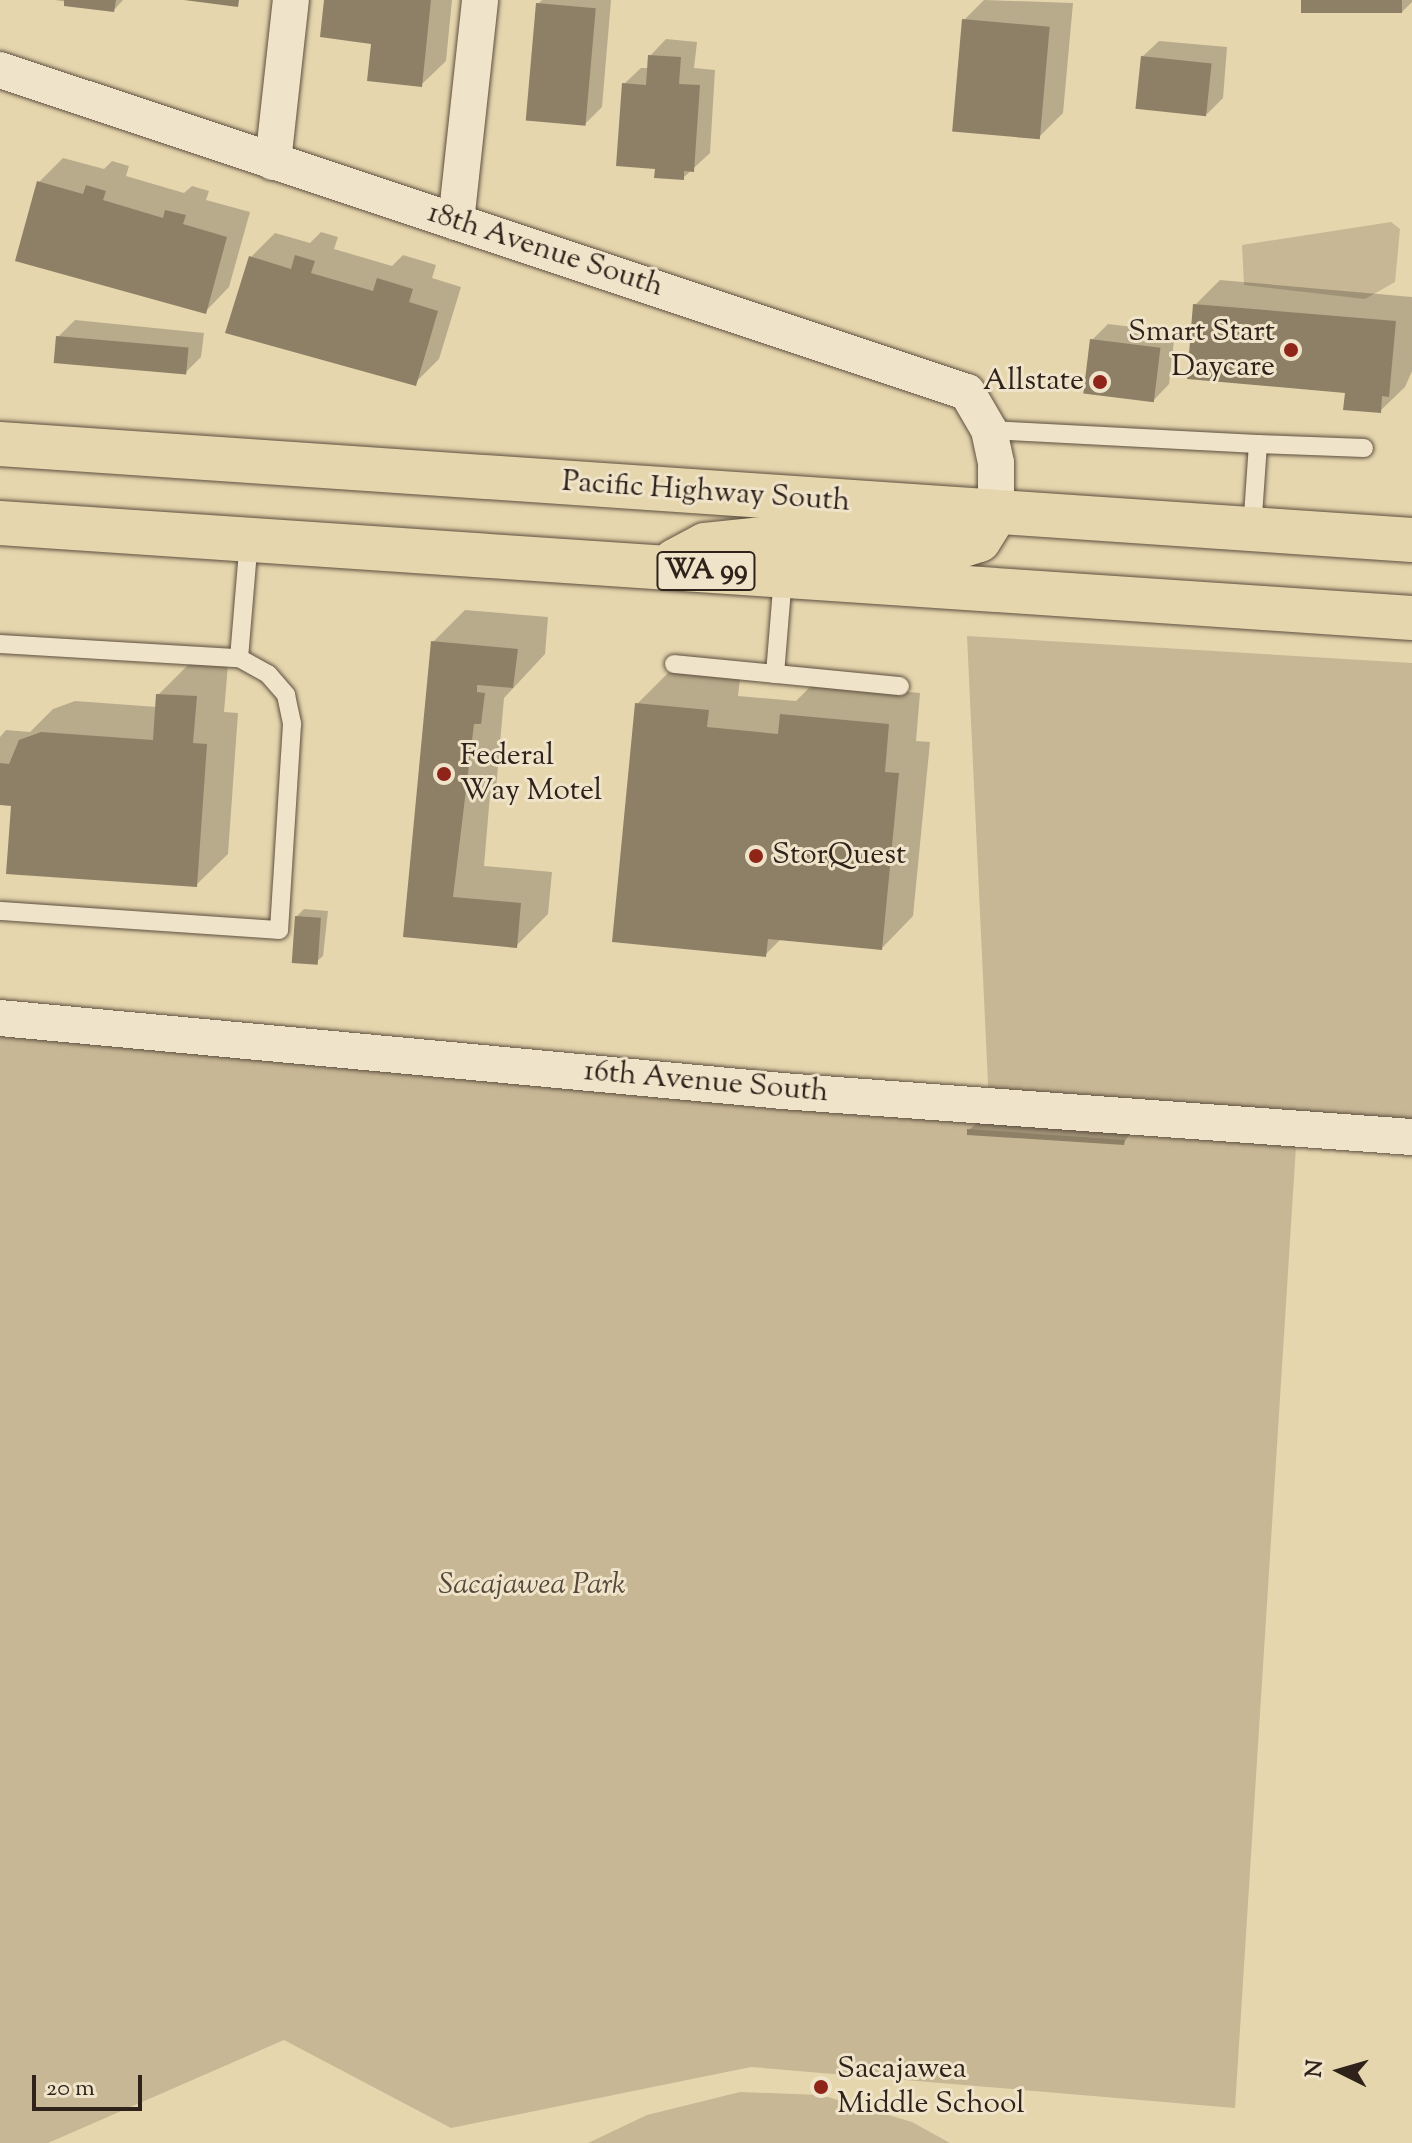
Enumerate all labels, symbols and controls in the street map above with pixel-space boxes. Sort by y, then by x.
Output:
street label: 18th Avenue South [423,196,667,306]
place label: Smart Start Daycare [1128,315,1275,386]
marker: Smart Start Daycare [1282,341,1300,359]
place label: Allstate [983,364,1084,400]
marker: Allstate [1091,373,1109,391]
street label: Pacific Highway South [561,465,851,521]
road number: WA 99 [656,547,756,595]
place label: Federal Way Motel [460,739,602,810]
marker: Federal Way Motel [435,765,453,783]
place label: StorQuest [772,838,906,874]
marker: StorQuest [747,847,765,865]
street label: 16th Avenue South [582,1054,830,1112]
park label: Sacajawea Park [438,1568,626,1604]
north arrow [1300,2031,1380,2111]
place label: Sacajawea Middle School [837,2052,1025,2122]
scale bar [36,2059,146,2109]
text: N [1299,2059,1333,2079]
text: 20 m [46,2072,95,2106]
marker: Sacajawea Middle School [812,2078,830,2096]

